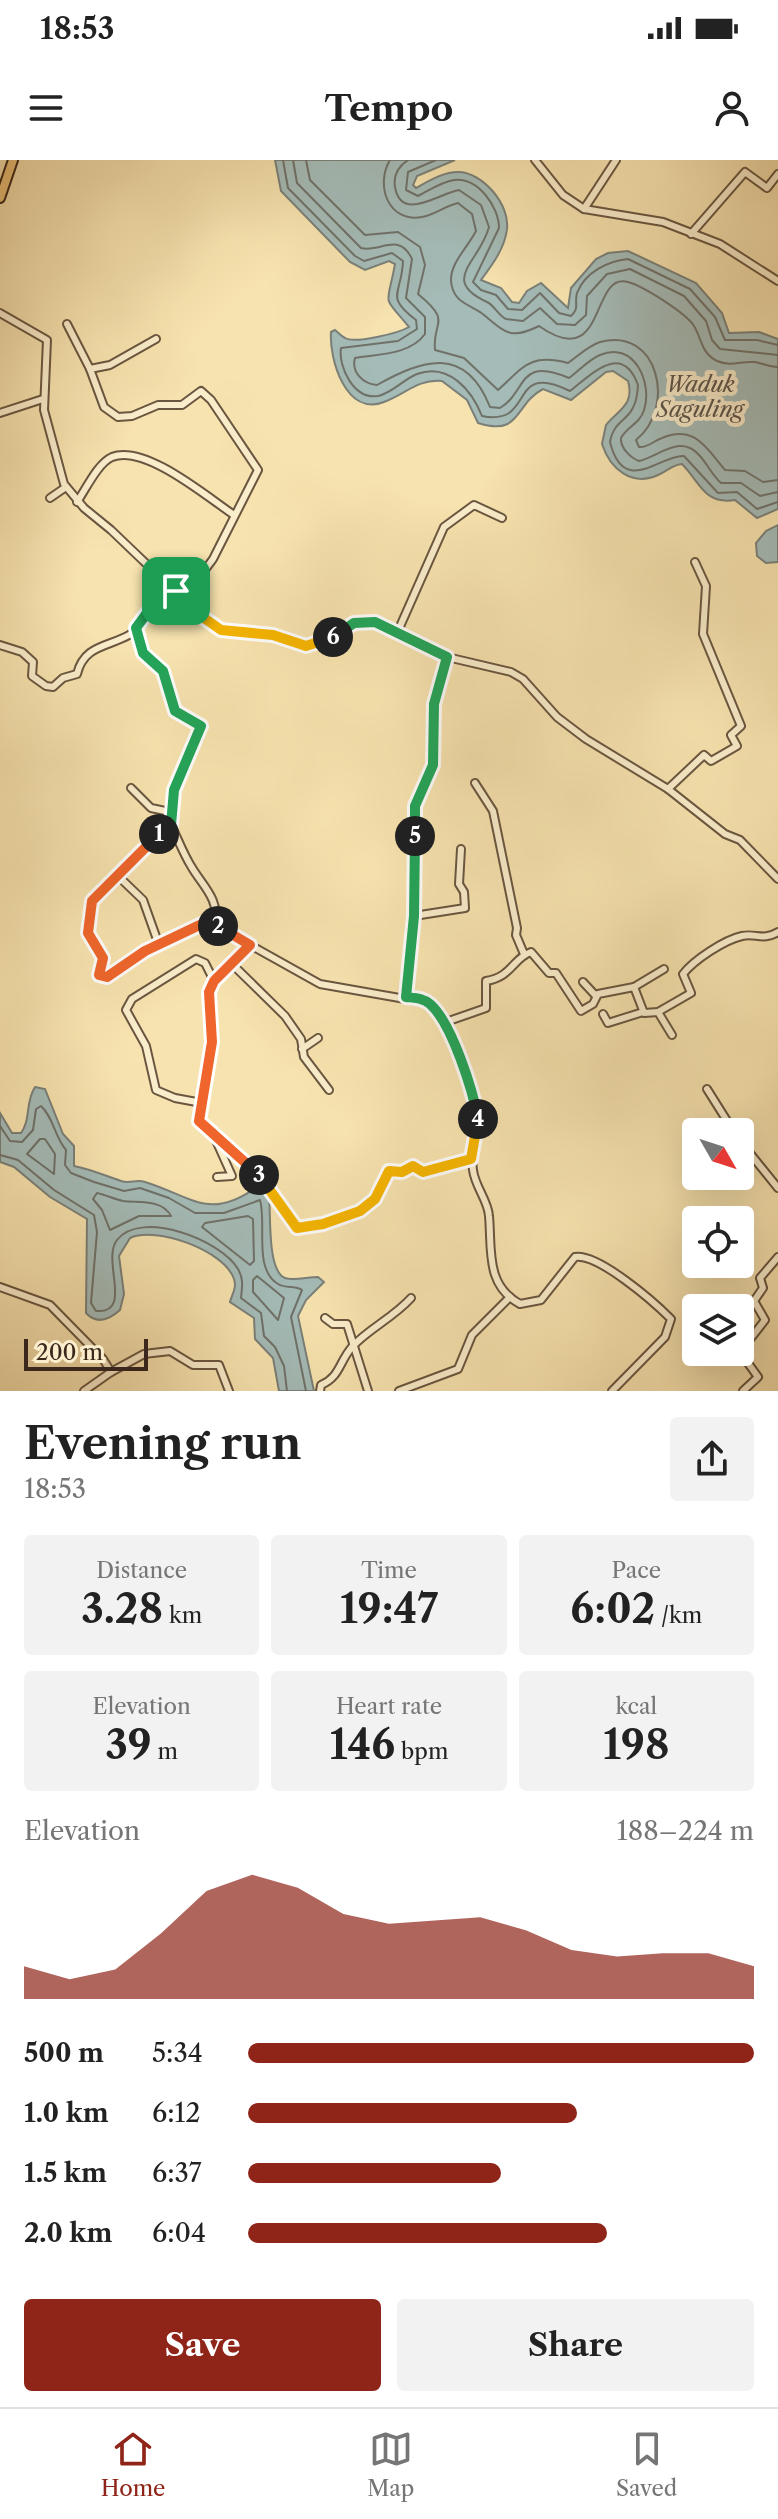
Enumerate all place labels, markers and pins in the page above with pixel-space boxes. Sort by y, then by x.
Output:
pin [142,557,210,625]
pin: 6 [313,617,353,657]
pin: 1 [139,814,179,854]
pin: 5 [395,816,435,856]
pin: 2 [198,906,238,946]
pin: 4 [458,1099,498,1139]
pin: 3 [239,1155,279,1195]

